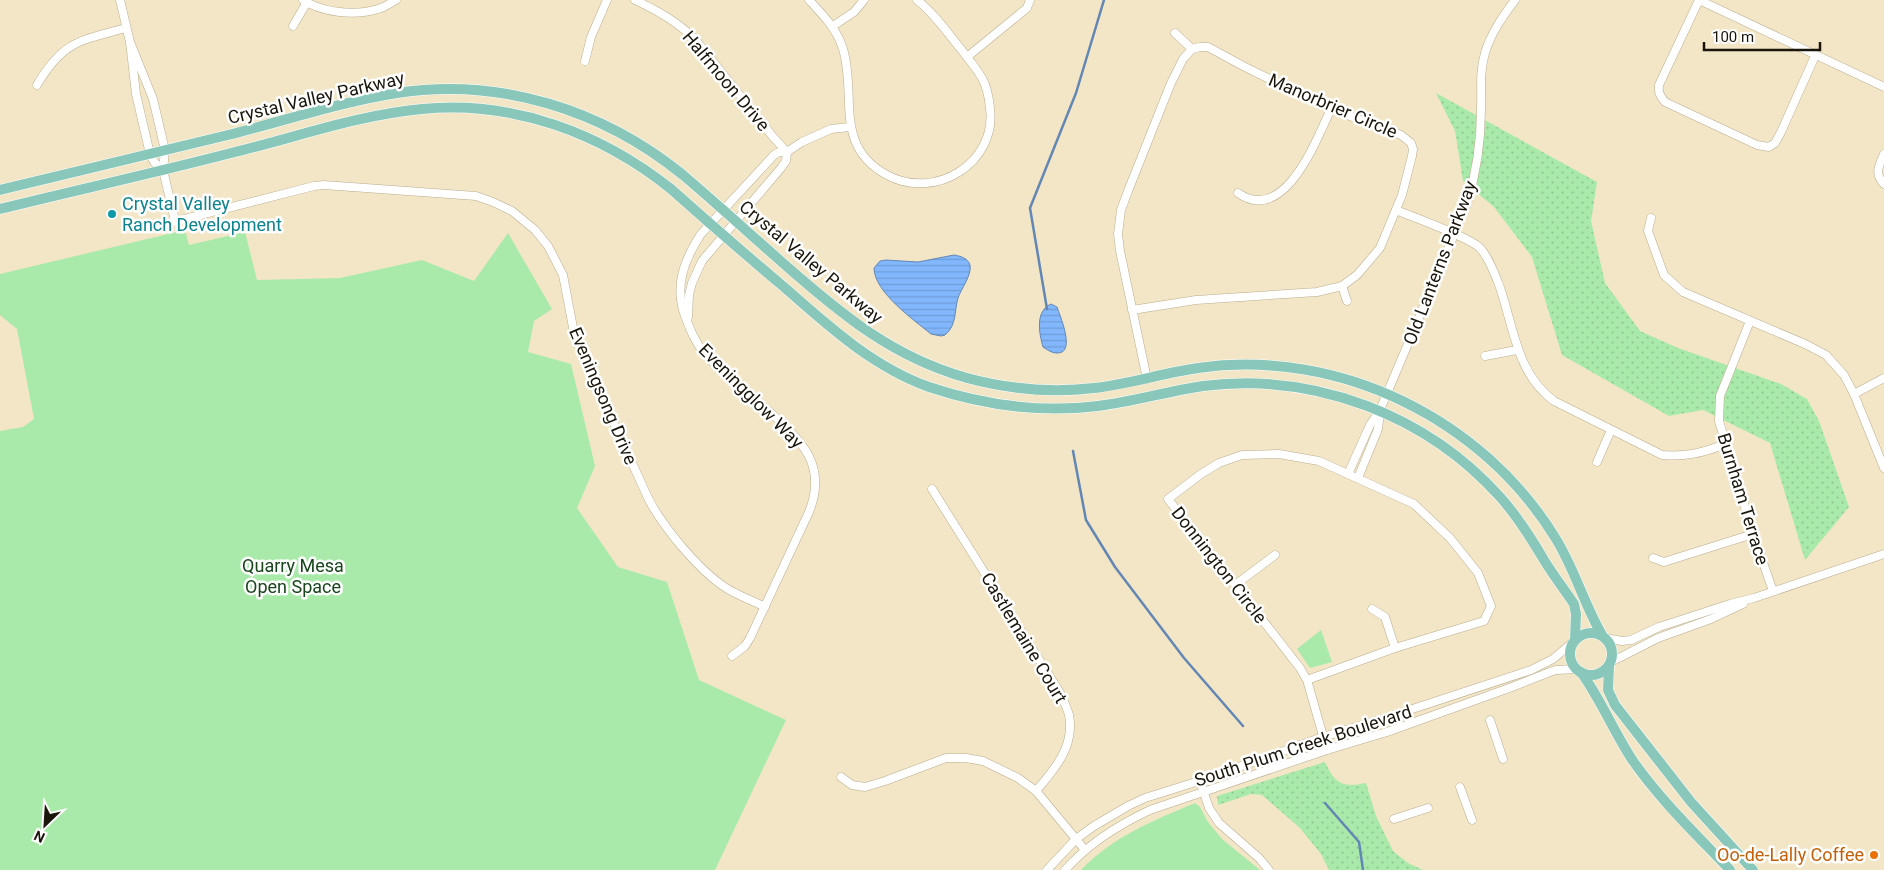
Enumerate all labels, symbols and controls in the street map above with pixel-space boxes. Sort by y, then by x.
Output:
scale bar [1704,20,1820,52]
street label: Halfmoon Drive [678,26,774,135]
text: 100 m [1712,28,1754,46]
street label: Crystal Valley Parkway [226,67,407,128]
street label: Manorbrier Circle [1266,69,1401,142]
street label: Old Lanterns Parkway [1399,177,1481,348]
place label: Crystal Valley Ranch Development [122,193,282,235]
street label: Crystal Valley Parkway [736,196,887,328]
marker: Crystal Valley Ranch Development [106,208,118,220]
street label: Eveningsong Drive [565,324,642,468]
street label: Eveningglow Way [695,339,808,453]
street label: Burnham Terrace [1713,430,1774,567]
street label: Donnington Circle [1167,502,1271,627]
park label: Quarry Mesa Open Space [242,555,344,597]
street label: Castlemaine Court [977,569,1072,707]
street label: South Plum Creek Boulevard [1192,700,1414,791]
north arrow [20,800,70,850]
text: N [32,827,47,846]
place label: Oo-de-Lally Coffee [1717,844,1864,865]
marker: Oo-de-Lally Coffee [1868,849,1880,861]

